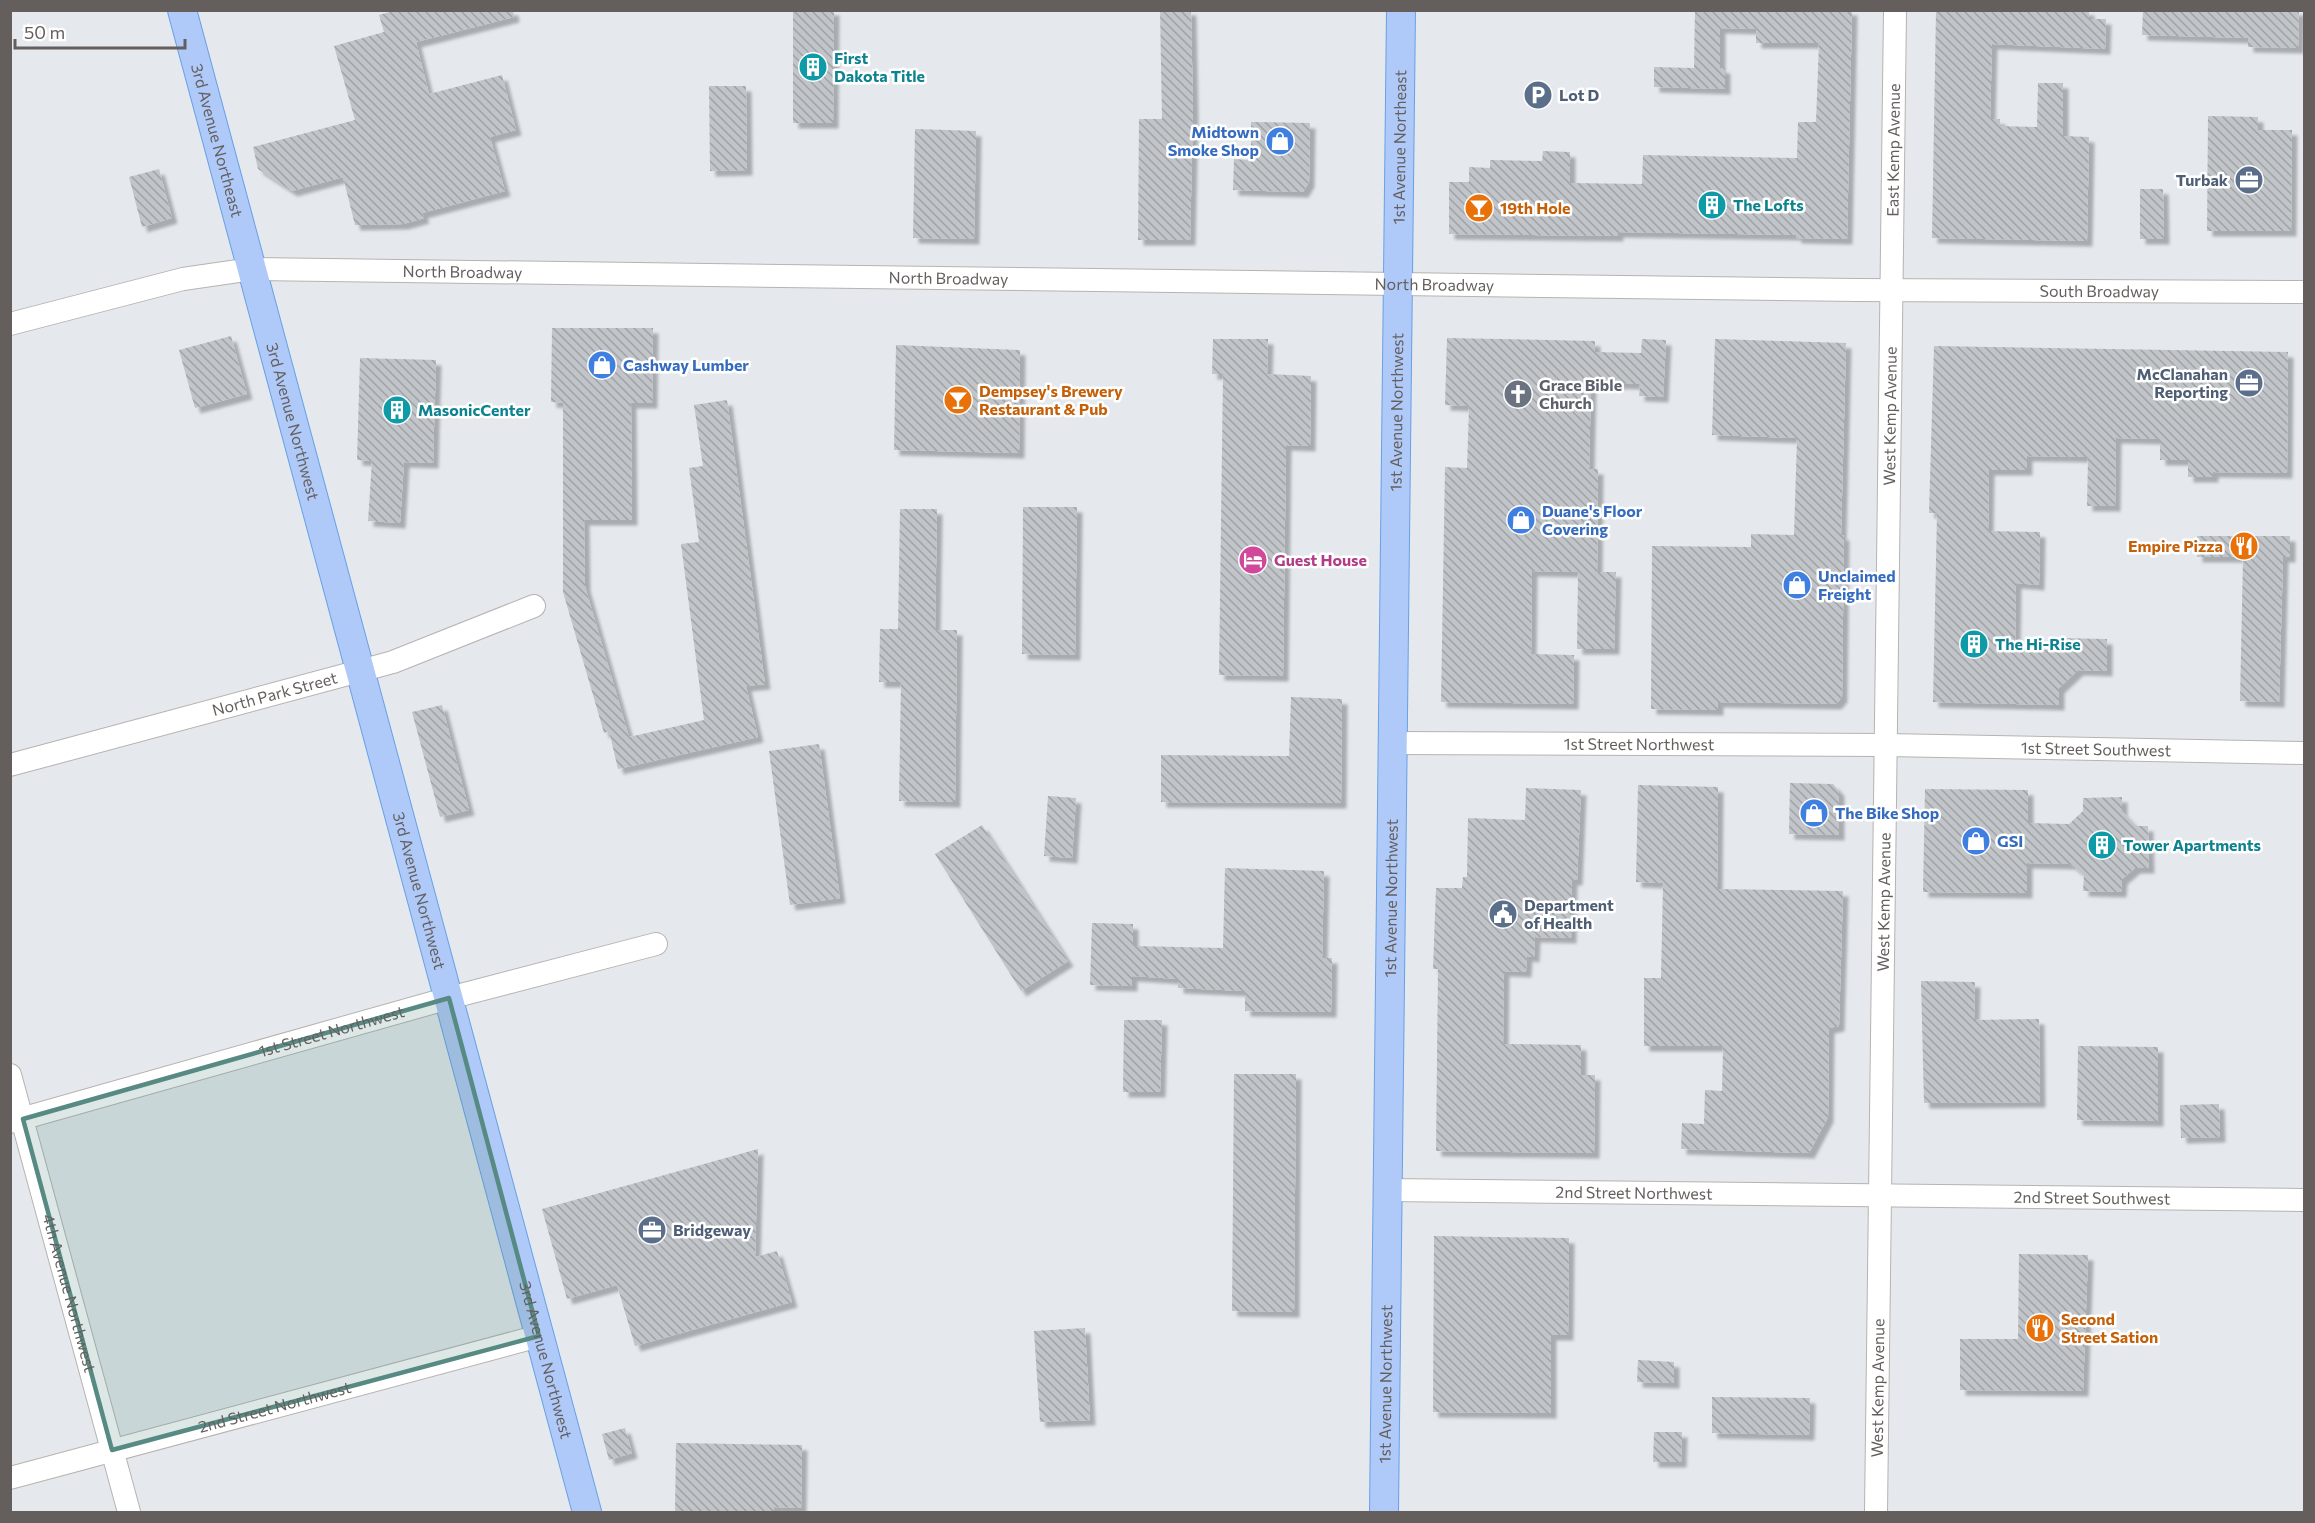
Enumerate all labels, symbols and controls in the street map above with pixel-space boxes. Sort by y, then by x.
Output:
scale bar [15,12,184,50]
text: 50 m [24,21,65,43]
place label: First Dakota Title [834,48,925,85]
building icon: First Dakota Title [797,51,829,83]
street label: 3rd Avenue Northeast [188,61,248,220]
street label: 1st Avenue Northeast [1389,69,1409,224]
parking icon: Lot D [1522,79,1554,111]
street label: East Kemp Avenue [1882,83,1903,217]
place label: Lot D [1559,85,1600,104]
place label: Midtown Smoke Shop [1168,122,1259,159]
shop icon: Midtown Smoke Shop [1264,125,1296,157]
office icon: Turbak [2233,164,2265,196]
place label: Turbak [2176,170,2229,189]
building icon: The Lofts [1696,189,1728,221]
bar icon: 19th Hole [1463,192,1495,224]
place label: The Lofts [1733,195,1804,214]
place label: 19th Hole [1500,198,1571,217]
street label: North Broadway [403,261,522,282]
street label: North Broadway [889,267,1008,288]
street label: North Broadway [1374,274,1494,294]
street label: South Broadway [2040,281,2159,300]
street label: 1st Avenue Northwest [1386,332,1406,491]
street label: 3rd Avenue Northwest [263,340,324,503]
street label: West Kemp Avenue [1879,346,1900,486]
shop icon: Cashway Lumber [586,349,618,381]
place label: Cashway Lumber [623,355,749,374]
place label: McClanahan Reporting [2137,364,2228,401]
office icon: McClanahan Reporting [2233,367,2265,399]
place label: Grace Bible Church [1539,375,1622,412]
church icon: Grace Bible Church [1502,378,1534,410]
place label: Dempsey's Brewery Restaurant & Pub [979,381,1123,418]
bar icon: Dempsey's Brewery Restaurant & Pub [942,384,974,416]
building icon: MasonicCenter [381,394,413,426]
place label: MasonicCenter [418,400,531,419]
place label: Duane's Floor Covering [1542,501,1643,538]
shop icon: Duane's Floor Covering [1505,504,1537,536]
restaurant icon: Empire Pizza [2228,530,2260,562]
place label: Empire Pizza [2128,536,2223,555]
hotel icon: Guest House [1237,544,1269,576]
place label: Guest House [1274,550,1367,569]
place label: Unclaimed Freight [1818,566,1896,603]
shop icon: Unclaimed Freight [1781,569,1813,601]
building icon: The Hi-Rise [1958,628,1990,660]
place label: The Hi-Rise [1995,634,2081,653]
street label: North Park Street [210,667,340,719]
street label: 1st Street Northwest [1564,734,1715,753]
street label: 1st Street Southwest [2021,738,2172,759]
shop icon: The Bike Shop [1798,797,1830,829]
place label: The Bike Shop [1835,803,1939,822]
street label: 3rd Avenue Northwest [390,810,450,972]
street label: 1st Avenue Northwest [1380,818,1401,977]
shop icon: GSI [1960,825,1992,857]
building icon: Tower Apartments [2086,829,2118,861]
place label: GSI [1997,831,2023,850]
street label: West Kemp Avenue [1873,832,1894,972]
place label: Tower Apartments [2123,835,2261,854]
place label: Department of Health [1524,895,1614,932]
public building icon: Department of Health [1487,898,1519,930]
street label: 1st Street Northwest [256,1001,407,1060]
street label: 2nd Street Northwest [1555,1182,1713,1203]
street label: 2nd Street Southwest [2013,1187,2171,1208]
street label: 4th Avenue Northwest [39,1212,101,1375]
office icon: Bridgeway [636,1214,668,1246]
place label: Bridgeway [673,1220,751,1239]
street label: 3rd Avenue Northwest [516,1279,577,1441]
street label: 1st Avenue Northwest [1375,1304,1395,1463]
place label: Second Street Sation [2061,1309,2158,1346]
restaurant icon: Second Street Sation [2024,1312,2056,1344]
street label: West Kemp Avenue [1867,1318,1887,1458]
street label: 2nd Street Northwest [196,1377,353,1436]

